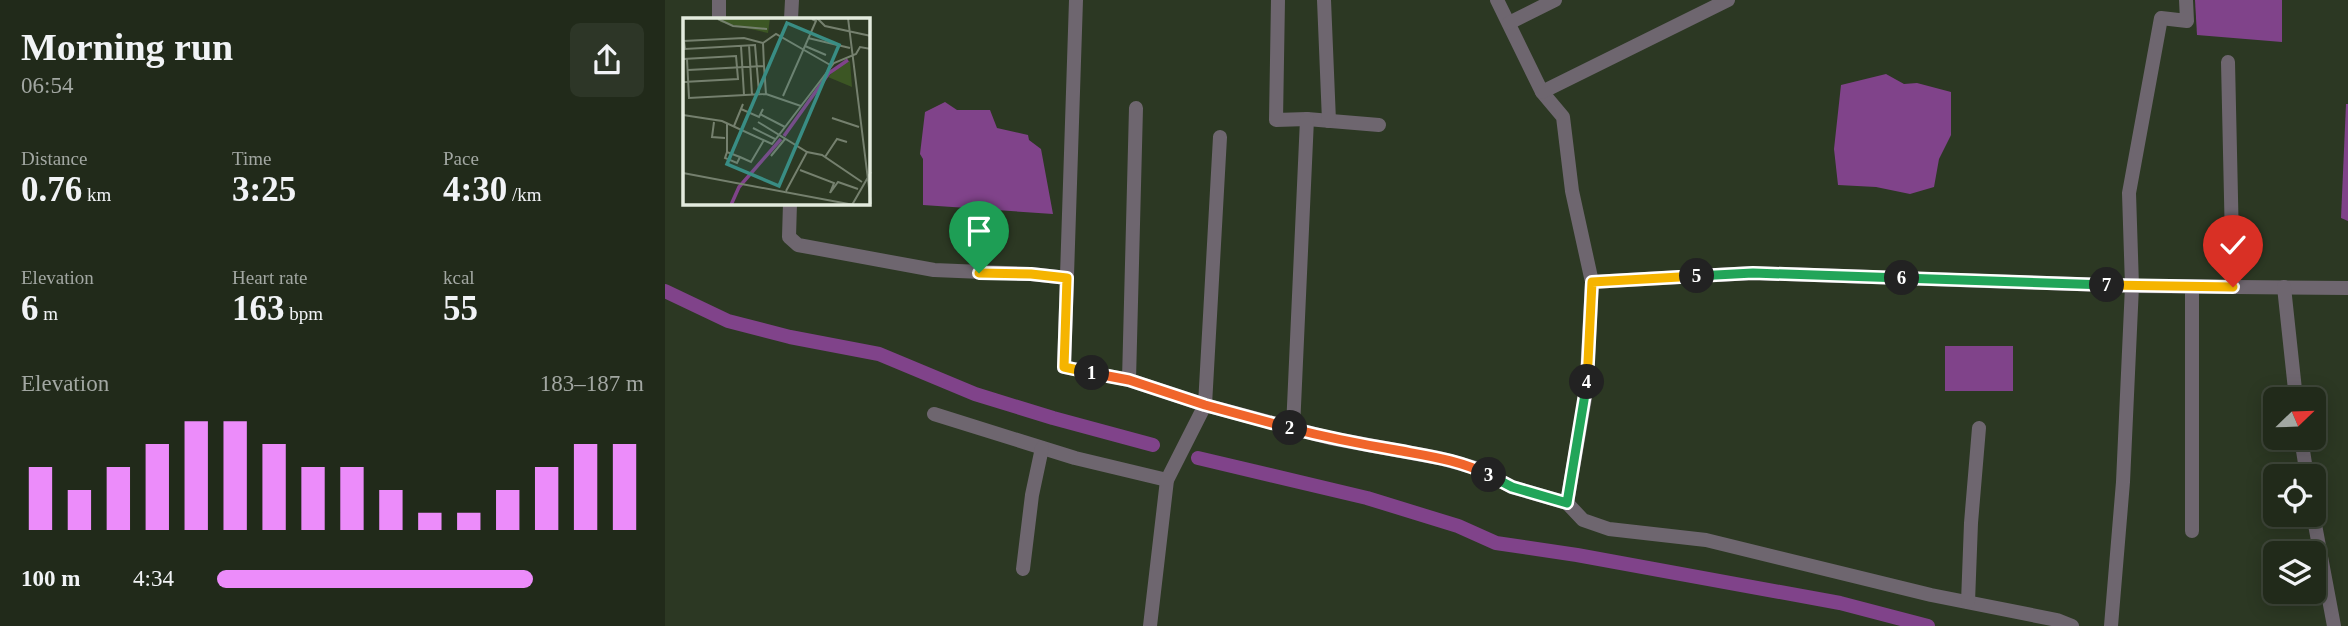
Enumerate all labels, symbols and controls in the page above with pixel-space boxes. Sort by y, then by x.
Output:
inset map [683,18,870,205]
button: share [570,23,644,97]
text: Morning run [21,26,233,68]
text: 06:54 [21,73,73,98]
text: Distance [21,148,87,169]
text: Time [232,148,271,169]
text: Pace [443,148,479,169]
text: 0.76 [21,170,82,209]
text: 3:25 [232,170,296,209]
text: 4:30 [443,170,507,209]
text: km [82,184,111,205]
text: /km [507,184,541,205]
pin [949,201,1009,273]
icon: arrive [960,212,998,250]
pin [2203,215,2263,287]
icon: check [2214,226,2252,264]
pin: 5 [1679,258,1715,294]
pin: 6 [1885,260,1919,296]
text: 5 [1692,265,1701,286]
text: Elevation [21,267,94,288]
text: Heart rate [232,267,307,288]
text: kcal [443,267,475,288]
text: 6 [1897,267,1906,288]
pin: 7 [2089,268,2125,302]
text: 7 [2102,274,2111,295]
text: 6 [21,289,39,328]
text: 163 [232,289,285,328]
text: 55 [443,289,478,328]
text: m [39,303,58,324]
text: bpm [285,303,323,324]
pin: 1 [1075,356,1109,390]
text: 1 [1087,362,1096,383]
pin: 4 [1569,364,1605,400]
text: Elevation [21,371,109,396]
text: 183–187 m [540,371,644,396]
text: 4 [1582,371,1591,392]
north arrow [2263,387,2326,450]
map controls [2263,387,2326,604]
pin: 2 [1273,410,1307,446]
text: 2 [1285,417,1294,438]
pin: 3 [1471,458,1507,492]
text: 3 [1484,464,1493,485]
button: locate [2263,464,2326,527]
button: layers [2263,541,2326,604]
text: 100 m [21,566,80,591]
text: 4:34 [133,566,174,591]

